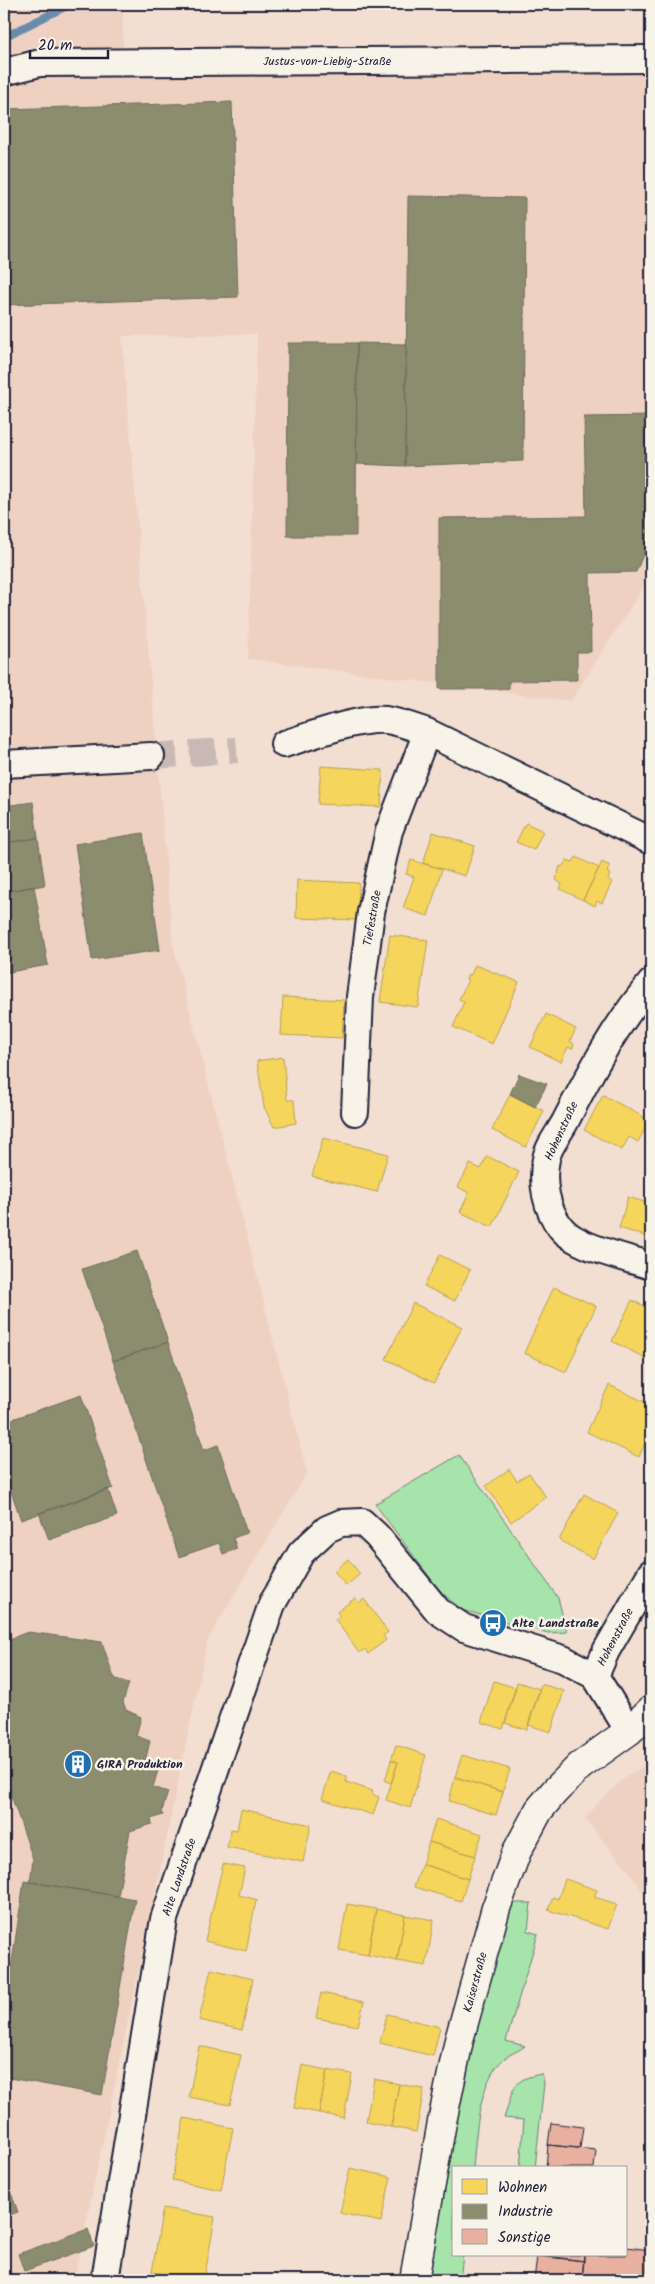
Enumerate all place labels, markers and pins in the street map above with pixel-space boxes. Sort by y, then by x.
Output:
bus stop icon: Alte Landstraße [478,1608,508,1638]
place label: Alte Landstraße [512,1614,599,1633]
building icon: GIRA Produktion [63,1749,93,1779]
place label: GIRA Produktion [97,1755,183,1774]

